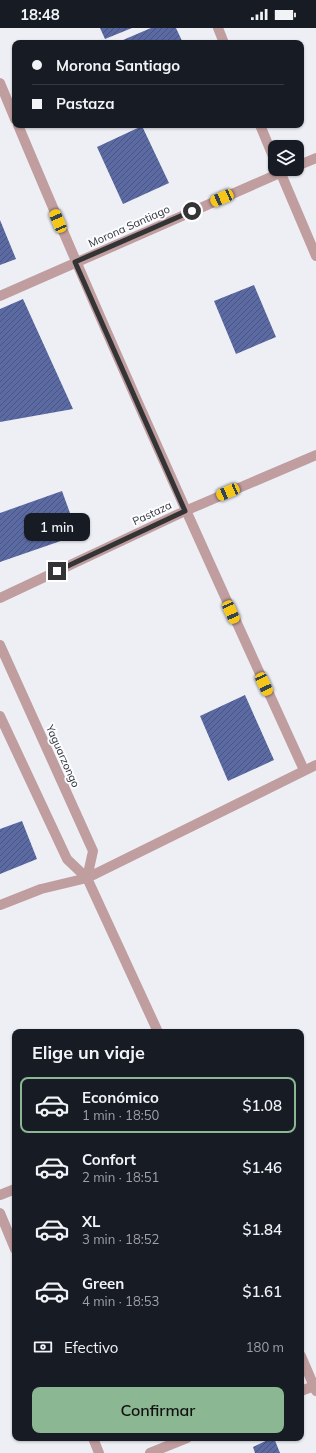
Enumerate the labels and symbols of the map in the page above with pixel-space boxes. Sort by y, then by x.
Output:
car [209,188,235,208]
street label: Morona Santiago [86,202,172,250]
route start [183,202,201,220]
car [48,208,68,234]
car [215,482,241,502]
street label: Pastaza [130,498,174,528]
callout: 1 min [24,513,90,541]
route end [48,562,66,580]
car [221,599,241,625]
car [253,671,275,697]
street label: Yaguarzongo [43,722,83,790]

